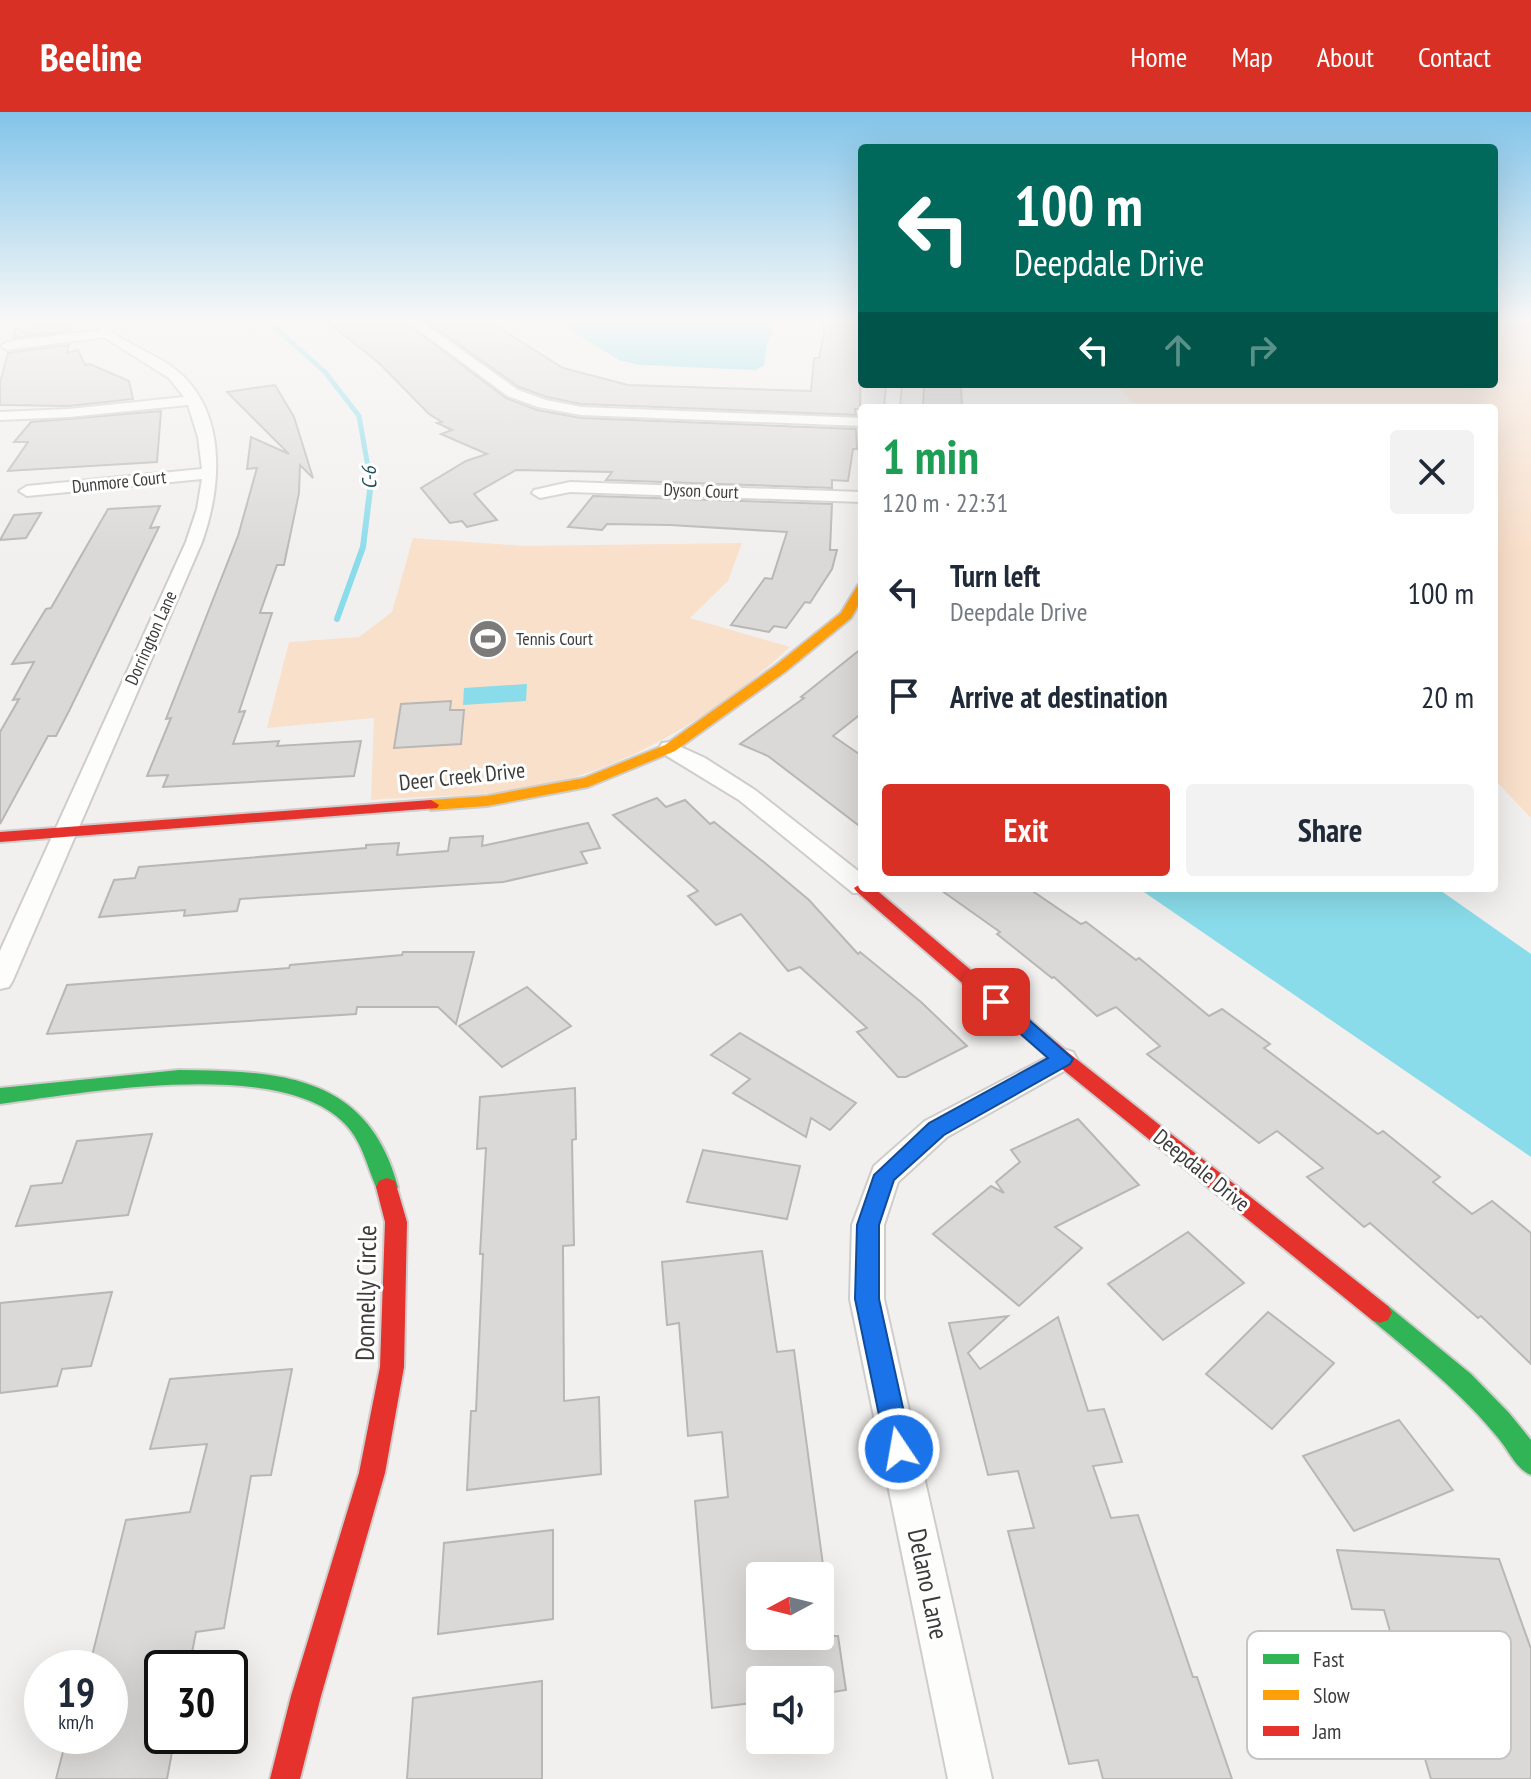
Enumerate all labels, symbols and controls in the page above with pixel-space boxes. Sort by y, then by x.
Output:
text: Beeline [40,32,142,81]
text: Home [1131,38,1187,75]
text: Map [1231,38,1273,75]
text: About [1317,38,1374,75]
text: Contact [1418,38,1491,75]
text: 100 m [1014,169,1143,241]
icon: left [882,176,986,280]
text: Deepdale Drive [1014,239,1204,286]
icon: left [1072,328,1116,372]
icon: ahead [1156,328,1200,372]
icon: right [1240,328,1284,372]
text: 1 min [882,425,979,487]
button: close [1390,430,1474,514]
water label: C-6 [356,464,382,490]
street label: Dunmore Court [71,465,167,498]
street label: Dyson Court [663,478,739,503]
text: 120 m · 22:31 [882,486,1008,519]
text: Turn left [950,556,1040,595]
icon: left [882,570,926,614]
text: 100 m [1408,573,1474,612]
street label: Dorrington Lane [120,587,182,688]
text: Deepdale Drive [950,595,1087,628]
sports icon: Tennis Court [467,618,509,660]
place label: Tennis Court [516,627,593,650]
icon: arrive [882,674,926,718]
text: Arrive at destination [950,677,1168,716]
text: 20 m [1421,677,1474,716]
street label: Deer Creek Drive [398,755,526,797]
button: Exit [882,784,1170,876]
button: Share [1186,784,1474,876]
pin [962,968,1030,1036]
icon: arrive [974,980,1018,1024]
street label: Deepdale Drive [1148,1123,1256,1217]
street label: Donnelly Circle [348,1225,383,1361]
position arrow [857,1407,941,1491]
street label: Delano Lane [901,1526,956,1642]
north arrow [746,1562,834,1650]
map controls [746,1562,834,1754]
legend [1247,1631,1511,1759]
text: Fast [1313,1645,1344,1673]
speed limit sign: 30 [144,1650,248,1754]
text: 19 [57,1666,95,1718]
button: sound [746,1666,834,1754]
text: Slow [1313,1681,1350,1709]
text: km/h [58,1709,94,1735]
text: Jam [1312,1717,1341,1745]

